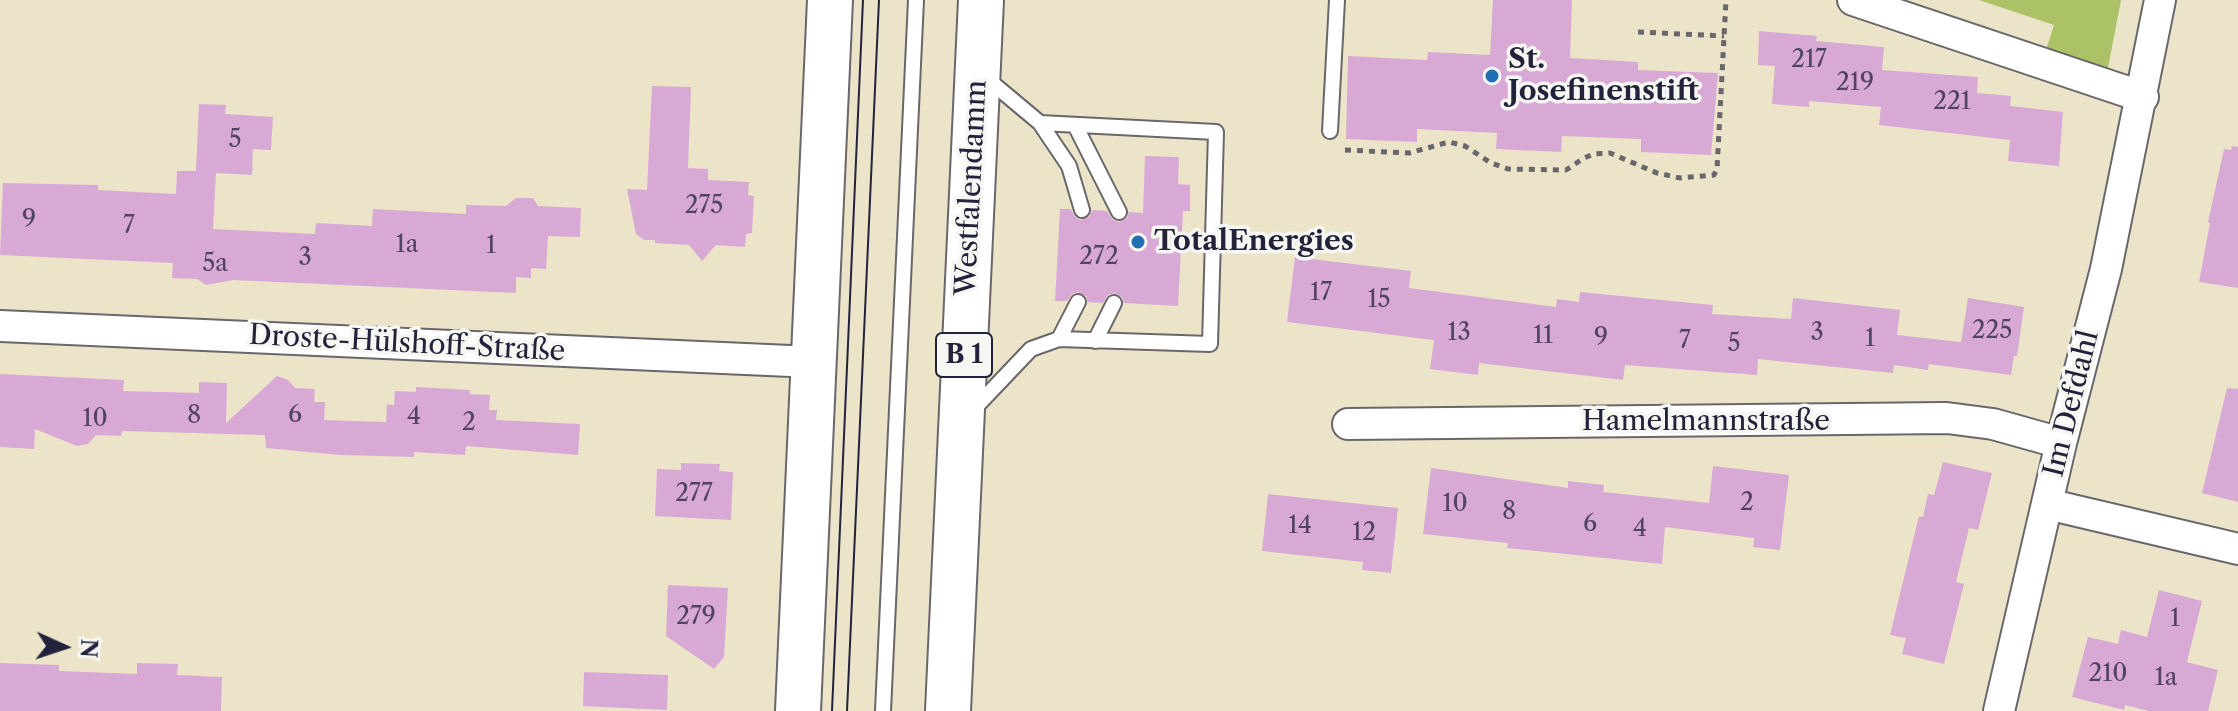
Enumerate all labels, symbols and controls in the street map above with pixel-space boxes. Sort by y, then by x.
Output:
place label: St. Josefinenstift [1508,43,1698,109]
house number: 217 [1791,46,1827,74]
marker: St. Josefinenstift [1483,67,1501,85]
house number: 219 [1836,69,1874,97]
street label: Westfalendamm [950,79,994,297]
house number: 221 [1933,88,1971,116]
house number: 5 [228,126,242,154]
house number: 275 [685,192,723,220]
house number: 9 [22,206,36,234]
house number: 7 [123,212,135,240]
place label: TotalEnergies [1154,225,1354,259]
house number: 1a [396,231,418,259]
house number: 1 [486,232,496,260]
marker: TotalEnergies [1129,233,1147,251]
house number: 272 [1079,243,1119,271]
house number: 3 [298,244,312,272]
house number: 5a [202,250,228,278]
house number: 17 [1310,279,1332,307]
house number: 15 [1367,286,1391,314]
house number: 225 [1972,317,2012,345]
street label: Droste-Hülshoff-Straße [248,319,566,369]
house number: 13 [1447,319,1471,347]
house number: 3 [1810,319,1824,347]
house number: 11 [1533,322,1553,350]
house number: 9 [1594,324,1608,352]
house number: 1 [1865,325,1875,353]
house number: 7 [1679,327,1691,355]
street label: Im Defdahl [2038,327,2106,481]
house number: 5 [1727,330,1741,358]
road number: B 1 [936,333,992,377]
house number: 6 [288,401,302,429]
house number: 8 [187,402,201,430]
house number: 4 [407,403,421,431]
house number: 10 [82,405,108,433]
street label: Hamelmannstraße [1582,405,1830,439]
house number: 2 [462,409,476,437]
house number: 277 [675,480,713,508]
house number: 2 [1740,489,1754,517]
house number: 10 [1442,490,1468,518]
house number: 8 [1502,498,1516,526]
house number: 6 [1583,510,1597,538]
house number: 14 [1288,512,1312,540]
house number: 4 [1633,515,1647,543]
house number: 12 [1352,519,1376,547]
house number: 279 [676,603,716,631]
house number: 1 [2170,605,2180,633]
north arrow [24,607,104,687]
text: N [74,638,102,659]
house number: 210 [2088,660,2128,688]
house number: 1a [2155,664,2177,692]

